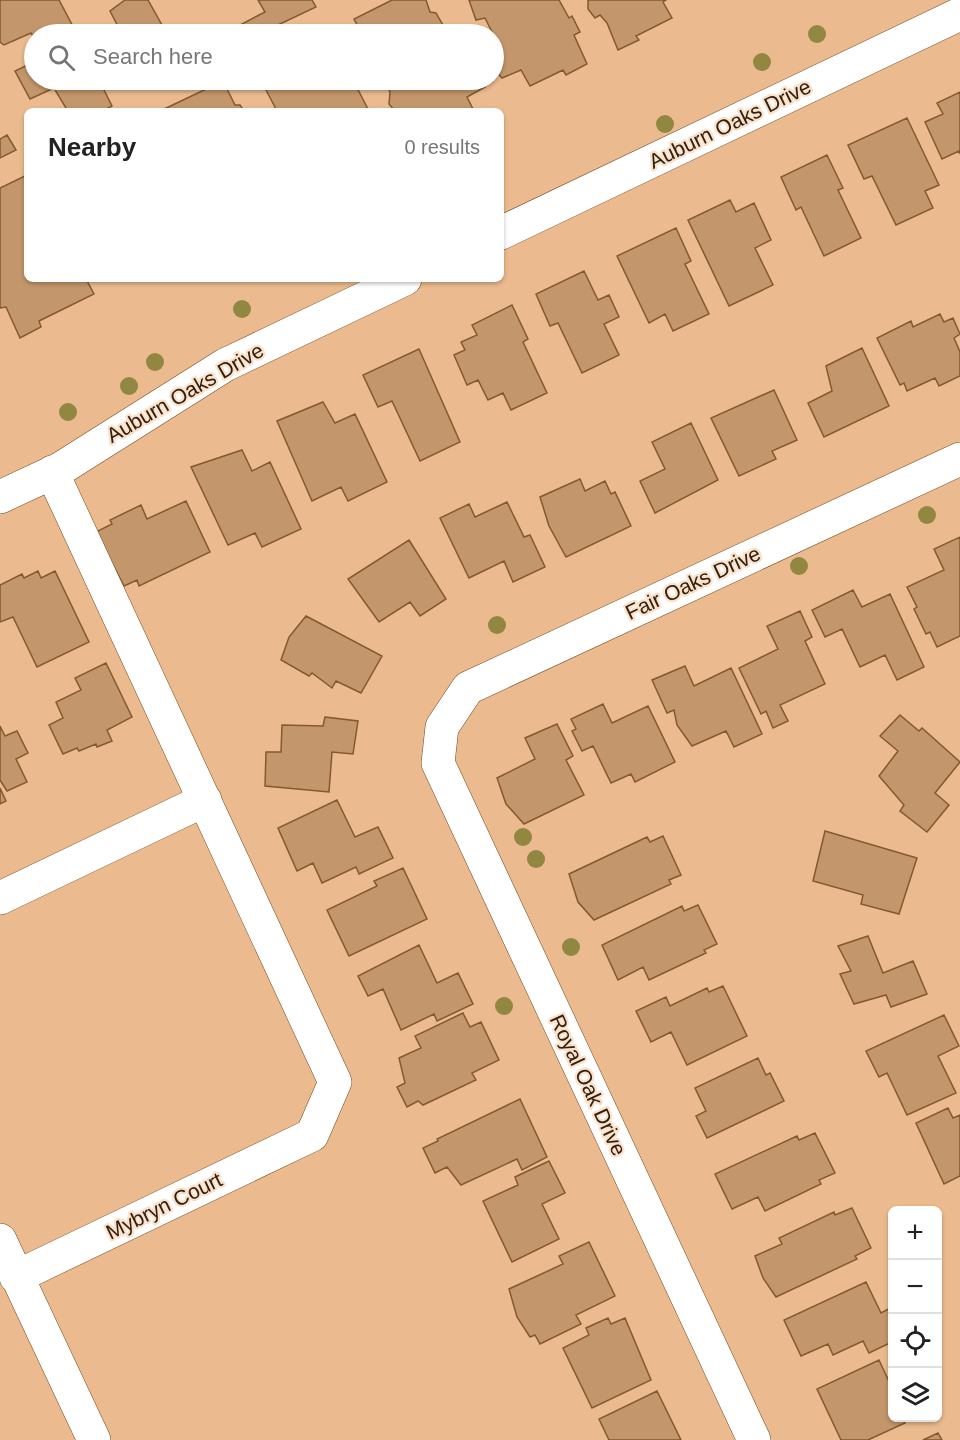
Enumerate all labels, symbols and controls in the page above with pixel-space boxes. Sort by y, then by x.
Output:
search box [24,24,504,90]
icon: search [45,41,78,74]
text: Search here [93,44,213,69]
street label: Auburn Oaks Drive [645,74,815,173]
text: Nearby [48,132,136,162]
text: 0 results [404,136,480,158]
street label: Auburn Oaks Drive [102,338,267,447]
street label: Fair Oaks Drive [622,541,764,624]
street label: Royal Oak Drive [546,1011,631,1159]
street label: Mybryn Court [102,1168,226,1244]
map controls [888,1206,942,1422]
button: + [888,1206,942,1260]
button: − [888,1260,942,1314]
button: locate [888,1314,942,1368]
button: layers [888,1368,942,1422]

